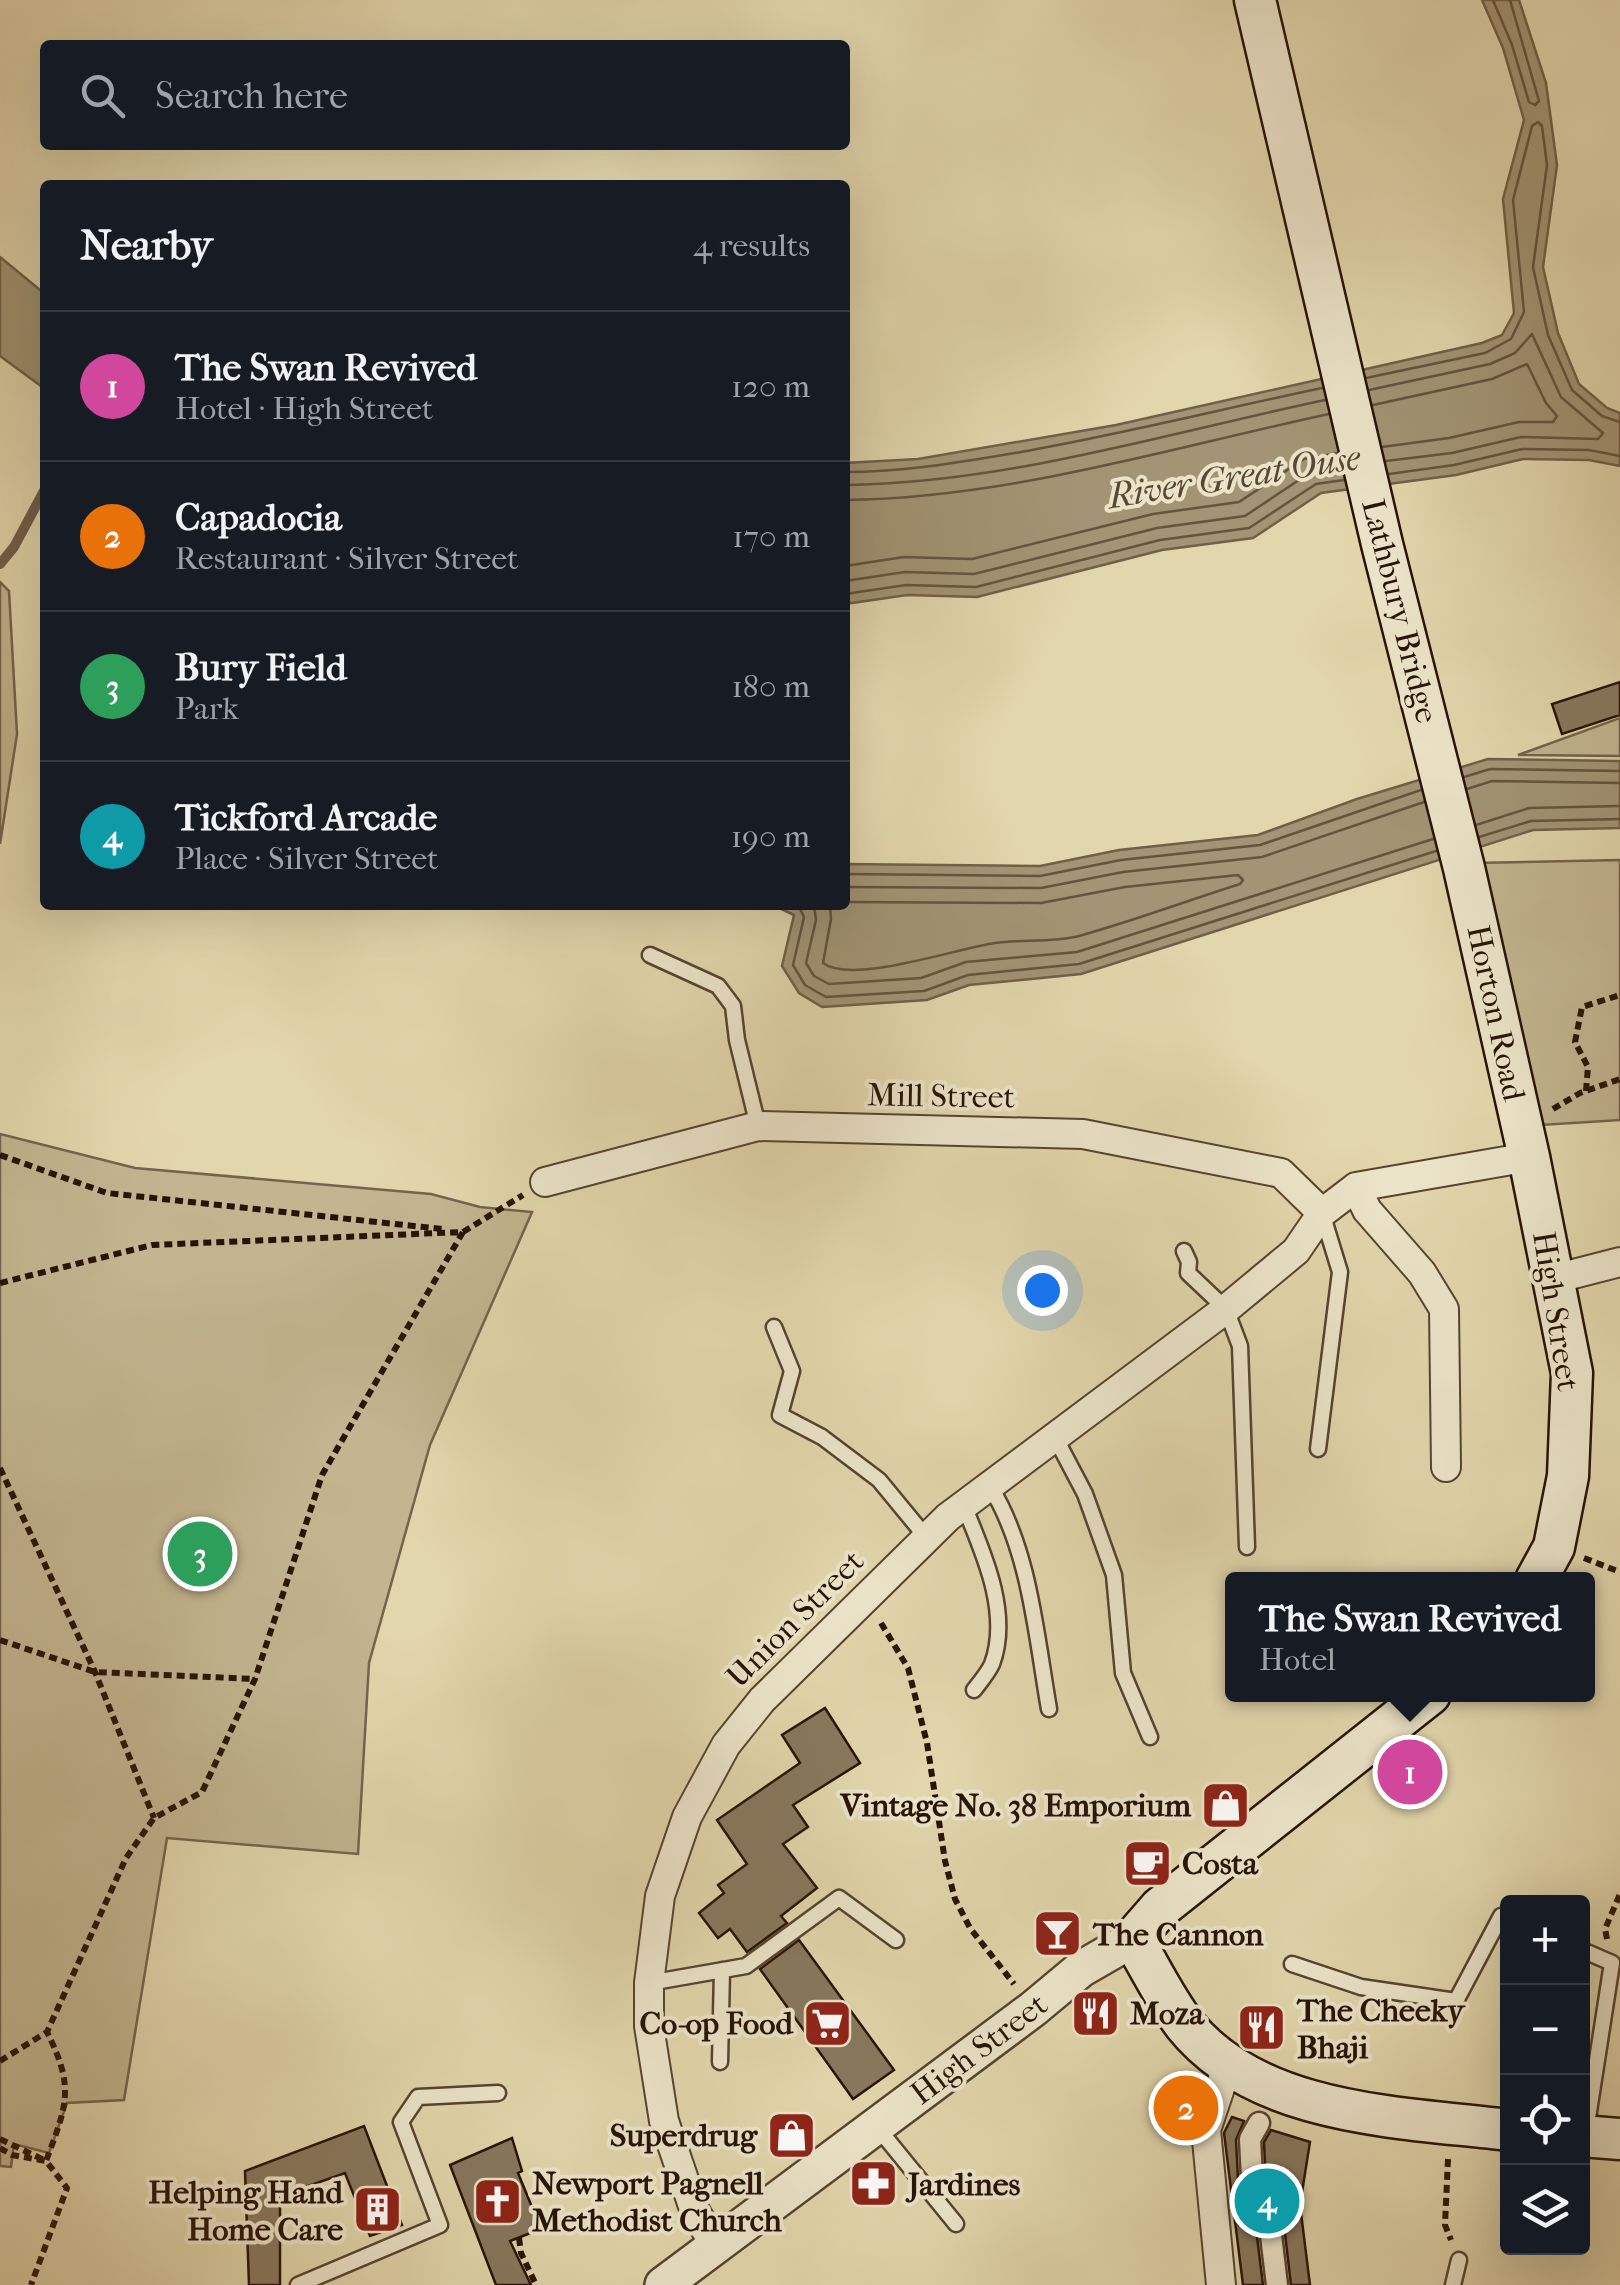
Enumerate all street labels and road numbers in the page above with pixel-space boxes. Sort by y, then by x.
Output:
street label: Lathbury Bridge [1354,495,1446,727]
street label: Horton Road [1459,922,1533,1105]
street label: Mill Street [867,1076,1016,1116]
street label: High Street [1525,1229,1587,1394]
street label: Union Street [719,1542,872,1695]
street label: High Street [904,1985,1055,2112]

